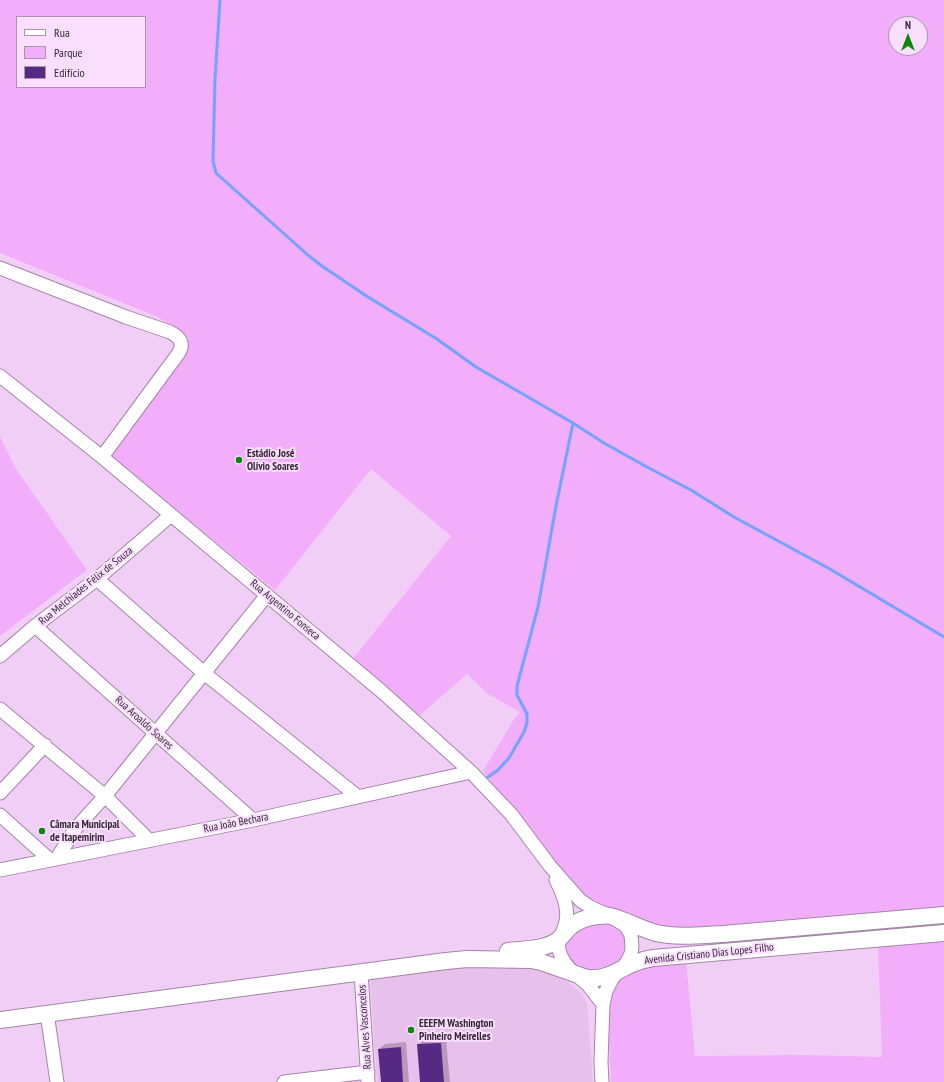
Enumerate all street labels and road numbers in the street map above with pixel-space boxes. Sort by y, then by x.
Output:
street label: Rua Melchíades Félix de Souza [36,544,136,628]
street label: Rua Argentino Fonseca [247,577,323,643]
street label: Rua Aroaldo Soares [112,693,176,753]
street label: Rua João Bechara [202,810,270,836]
street label: Avenida Cristiano Dias Lopes Filho [644,941,774,967]
street label: Rua Alves Vasconcelos [355,984,375,1070]

